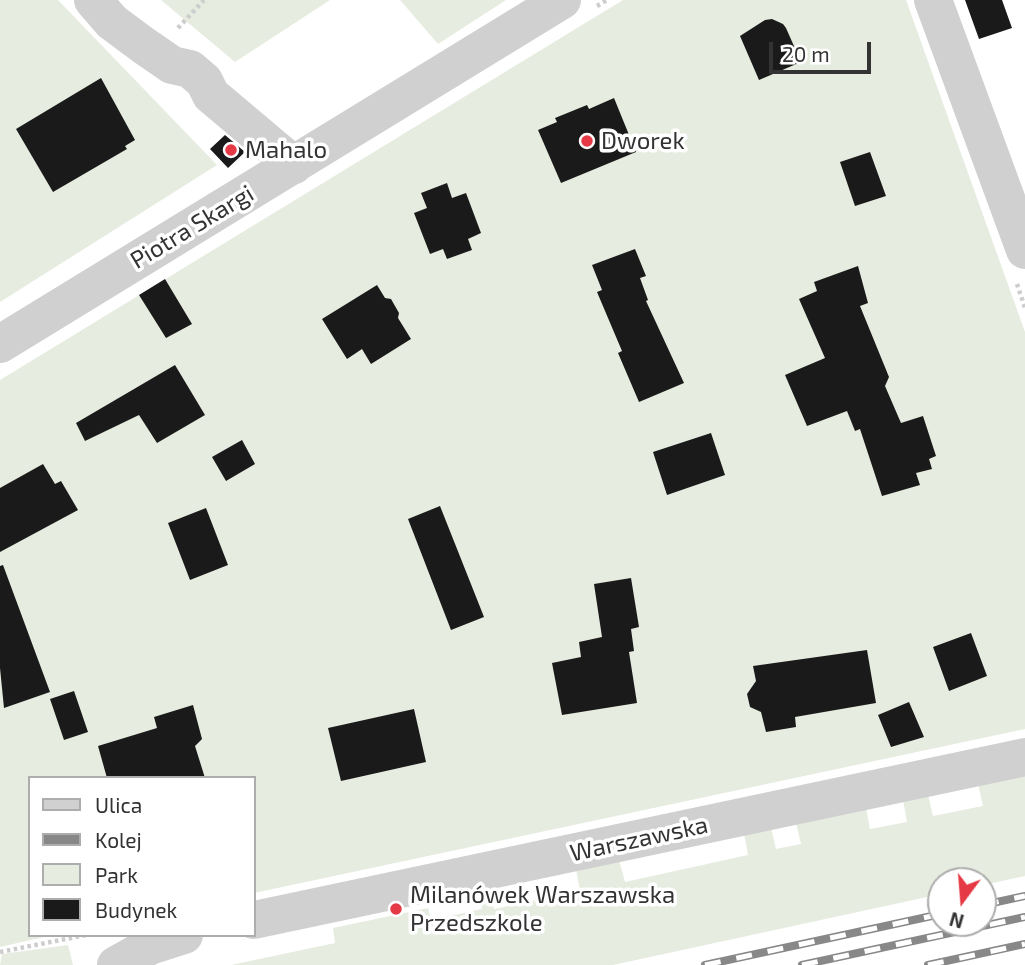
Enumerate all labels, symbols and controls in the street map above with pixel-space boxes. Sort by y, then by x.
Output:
scale bar [773,28,874,72]
text: 20 m [782,41,830,66]
place label: Dworek [601,127,685,155]
marker: Dworek [579,133,595,149]
place label: Mahalo [245,136,327,164]
marker: Mahalo [223,142,239,158]
street label: Piotra Skargi [125,179,259,275]
legend [28,776,256,937]
text: Ulica [95,792,142,817]
street label: Warszawska [567,810,711,868]
text: Kolej [95,827,142,852]
text: Park [95,862,138,887]
north arrow [927,867,997,937]
place label: Milanówek Warszawska Przedszkole [410,881,675,937]
text: Budynek [95,897,177,922]
marker: Milanówek Warszawska Przedszkole [388,901,404,917]
text: N [947,908,966,934]

